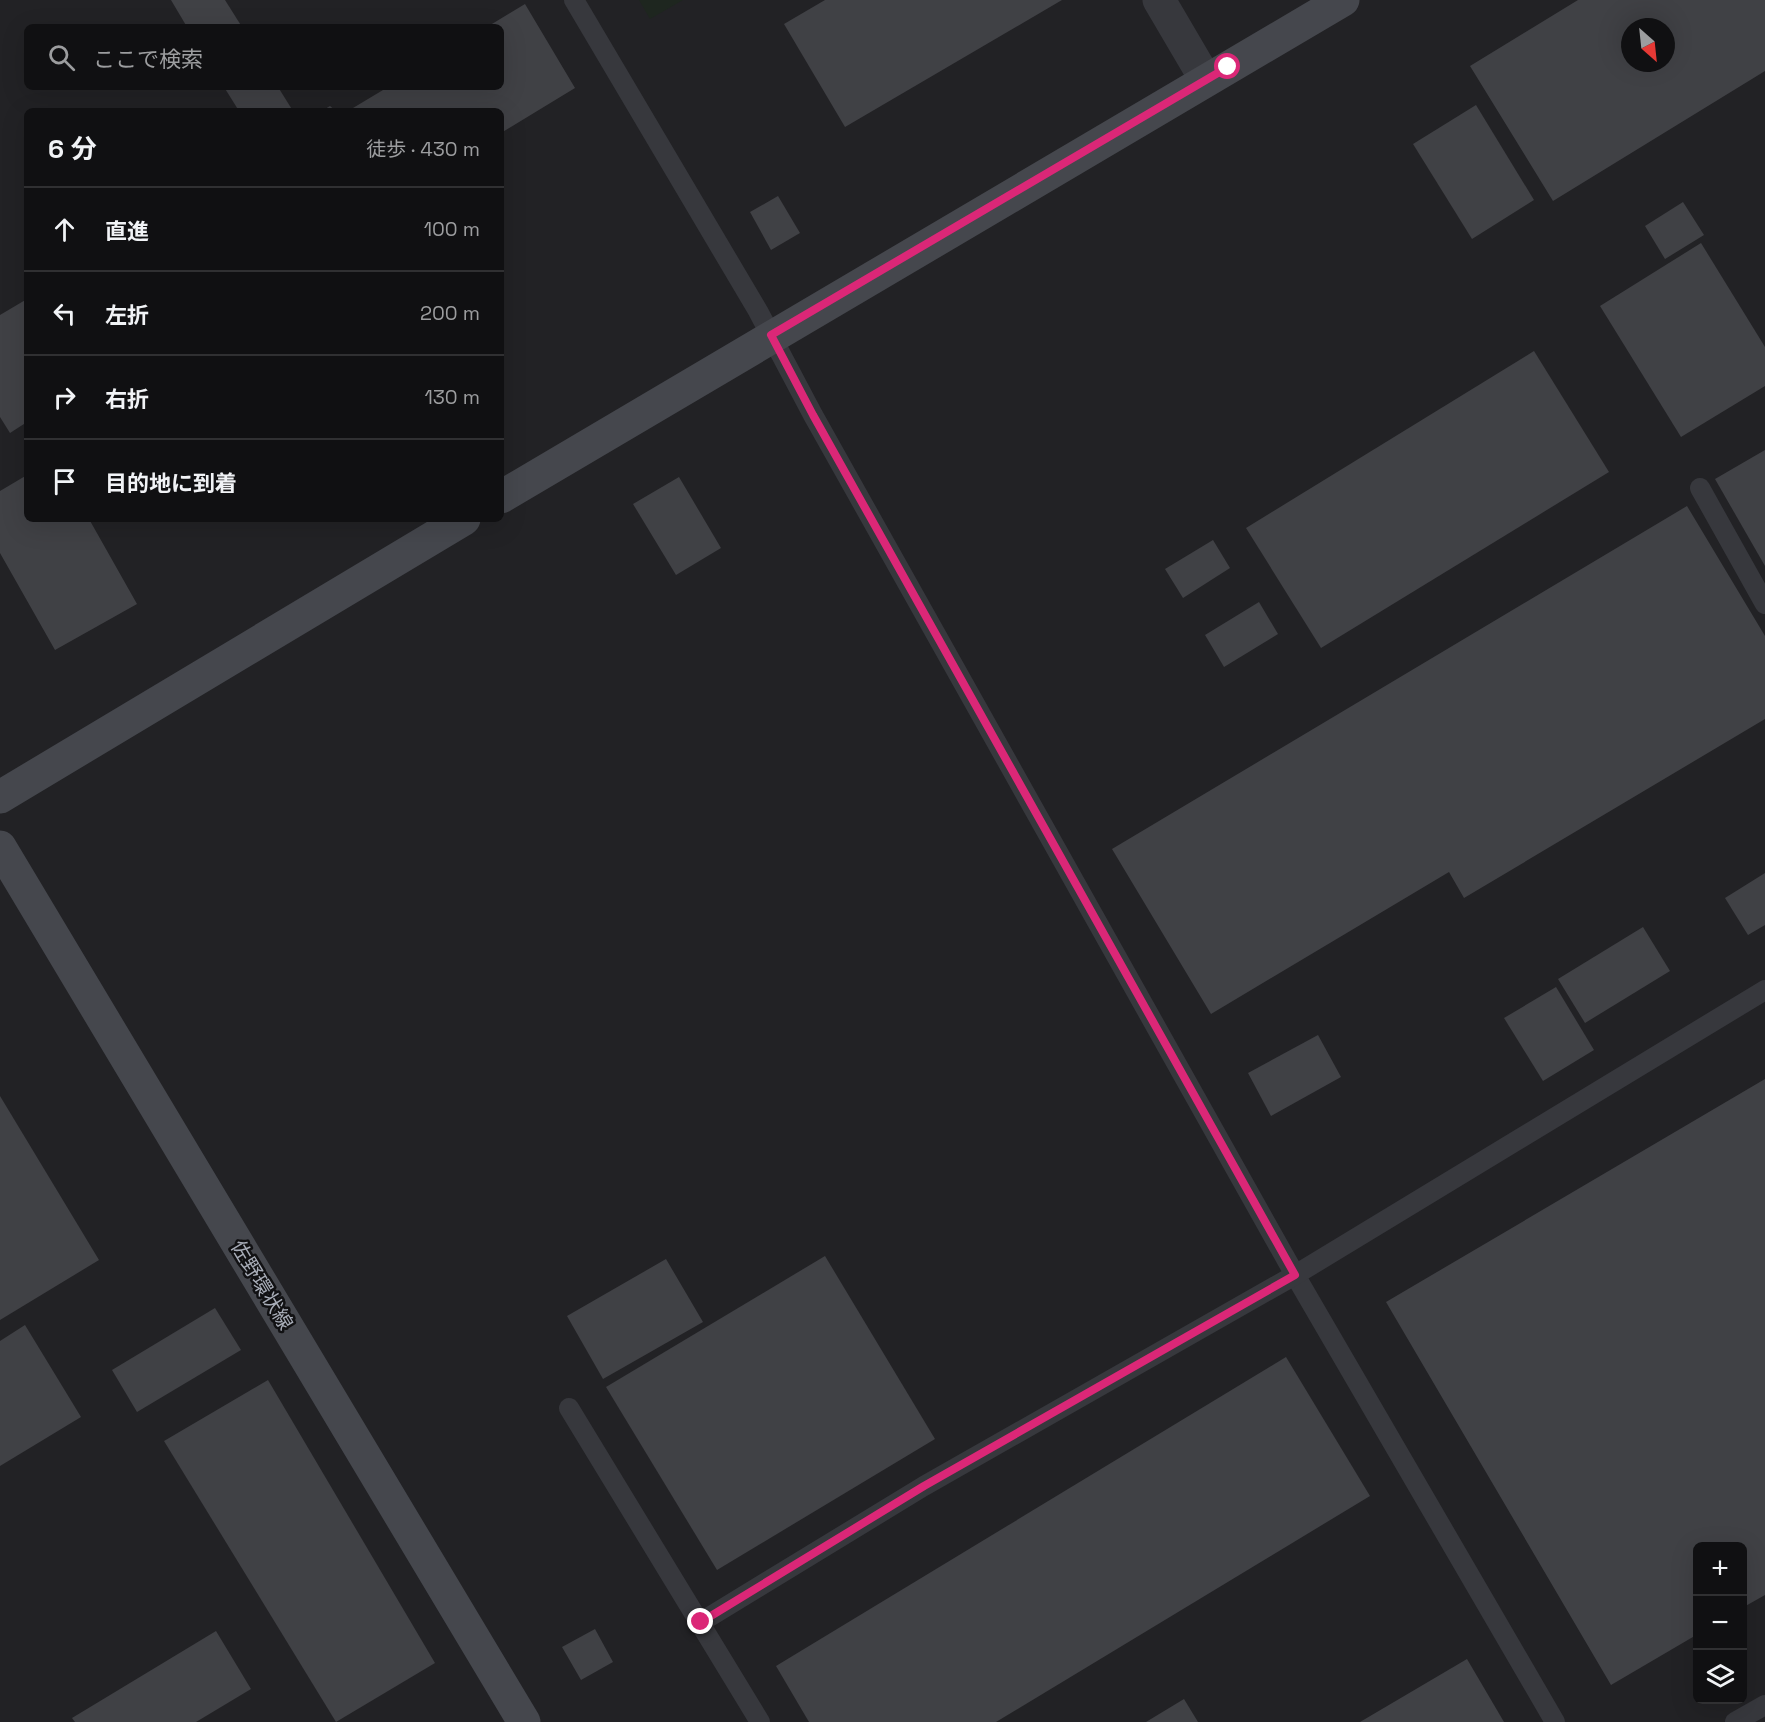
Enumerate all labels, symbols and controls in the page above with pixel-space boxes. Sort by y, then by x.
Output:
north arrow [1621,18,1675,72]
search box [24,24,504,90]
icon: search [45,41,78,74]
text: ここで検索 [93,45,203,73]
route start [1214,53,1240,79]
text: 6 分 [48,132,97,166]
text: 徒歩 · 430 m [366,136,480,162]
icon: ahead [48,213,81,246]
text: 100 m [424,216,480,242]
text: 直進 [105,217,149,245]
icon: left [48,297,81,330]
text: 200 m [420,300,480,326]
text: 左折 [105,301,149,329]
icon: right [48,381,81,414]
text: 130 m [424,384,480,410]
text: 右折 [105,385,149,413]
icon: arrive [48,465,81,498]
text: 目的地に到着 [105,469,237,497]
street label: 佐野環状線 [225,1235,299,1335]
map controls [1693,1542,1747,1704]
button: + [1693,1542,1747,1596]
button: − [1693,1596,1747,1650]
route end [687,1608,713,1634]
button: layers [1693,1650,1747,1704]

